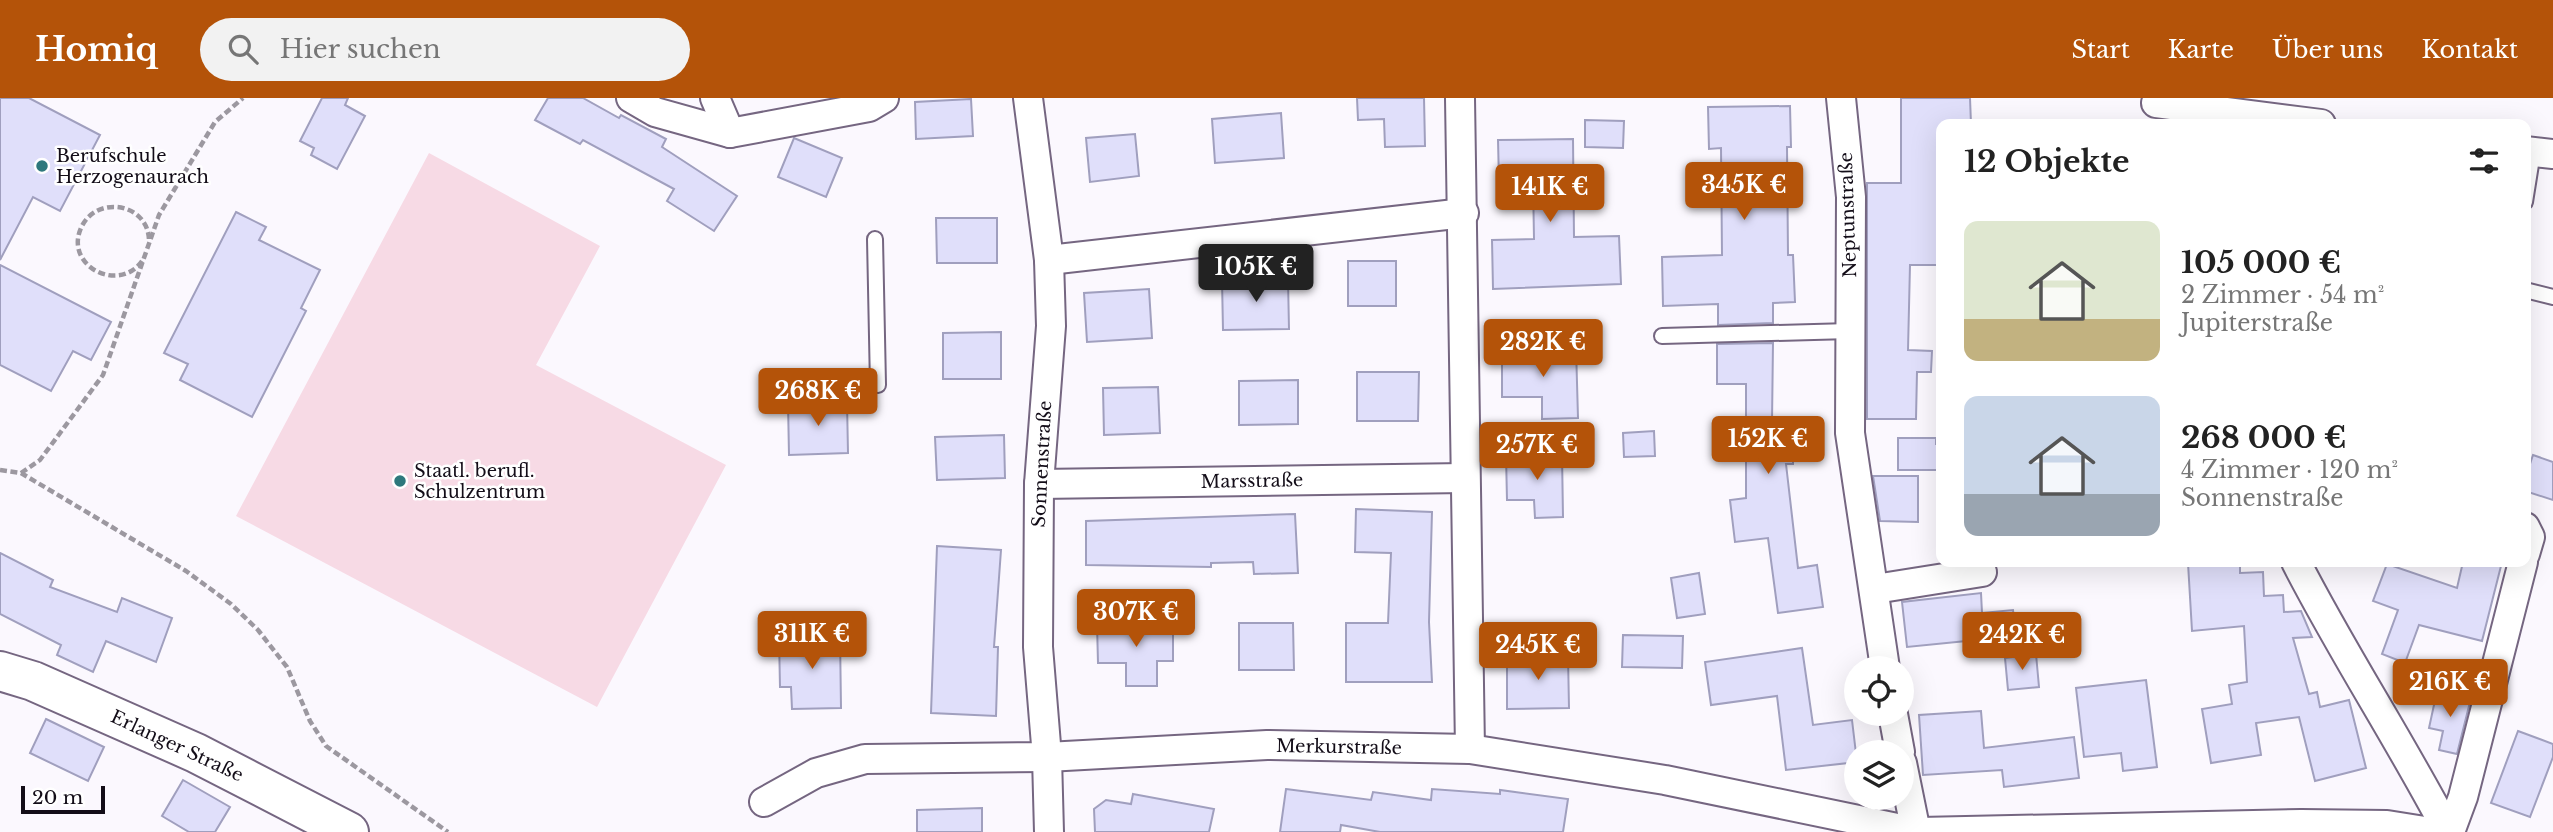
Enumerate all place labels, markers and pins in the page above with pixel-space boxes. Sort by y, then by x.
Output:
place label: Berufschule Herzogenaurach [56,145,209,188]
marker: Berufschule Herzogenaurach [34,158,50,174]
pin: 345K € [1687,162,1801,222]
pin: 141K € [1493,164,1607,224]
pin: 105K € [1199,244,1313,304]
pin: 282K € [1486,320,1600,379]
pin: 268K € [761,368,875,428]
pin: 152K € [1711,416,1825,476]
pin: 257K € [1480,422,1594,482]
place label: Staatl. berufl. Schulzentrum [414,460,545,503]
marker: Staatl. berufl. Schulzentrum [392,473,408,489]
pin: 307K € [1079,589,1193,649]
pin: 311K € [755,612,869,671]
pin: 242K € [1965,612,2079,672]
pin: 245K € [1481,622,1595,682]
pin: 216K € [2393,660,2507,719]

